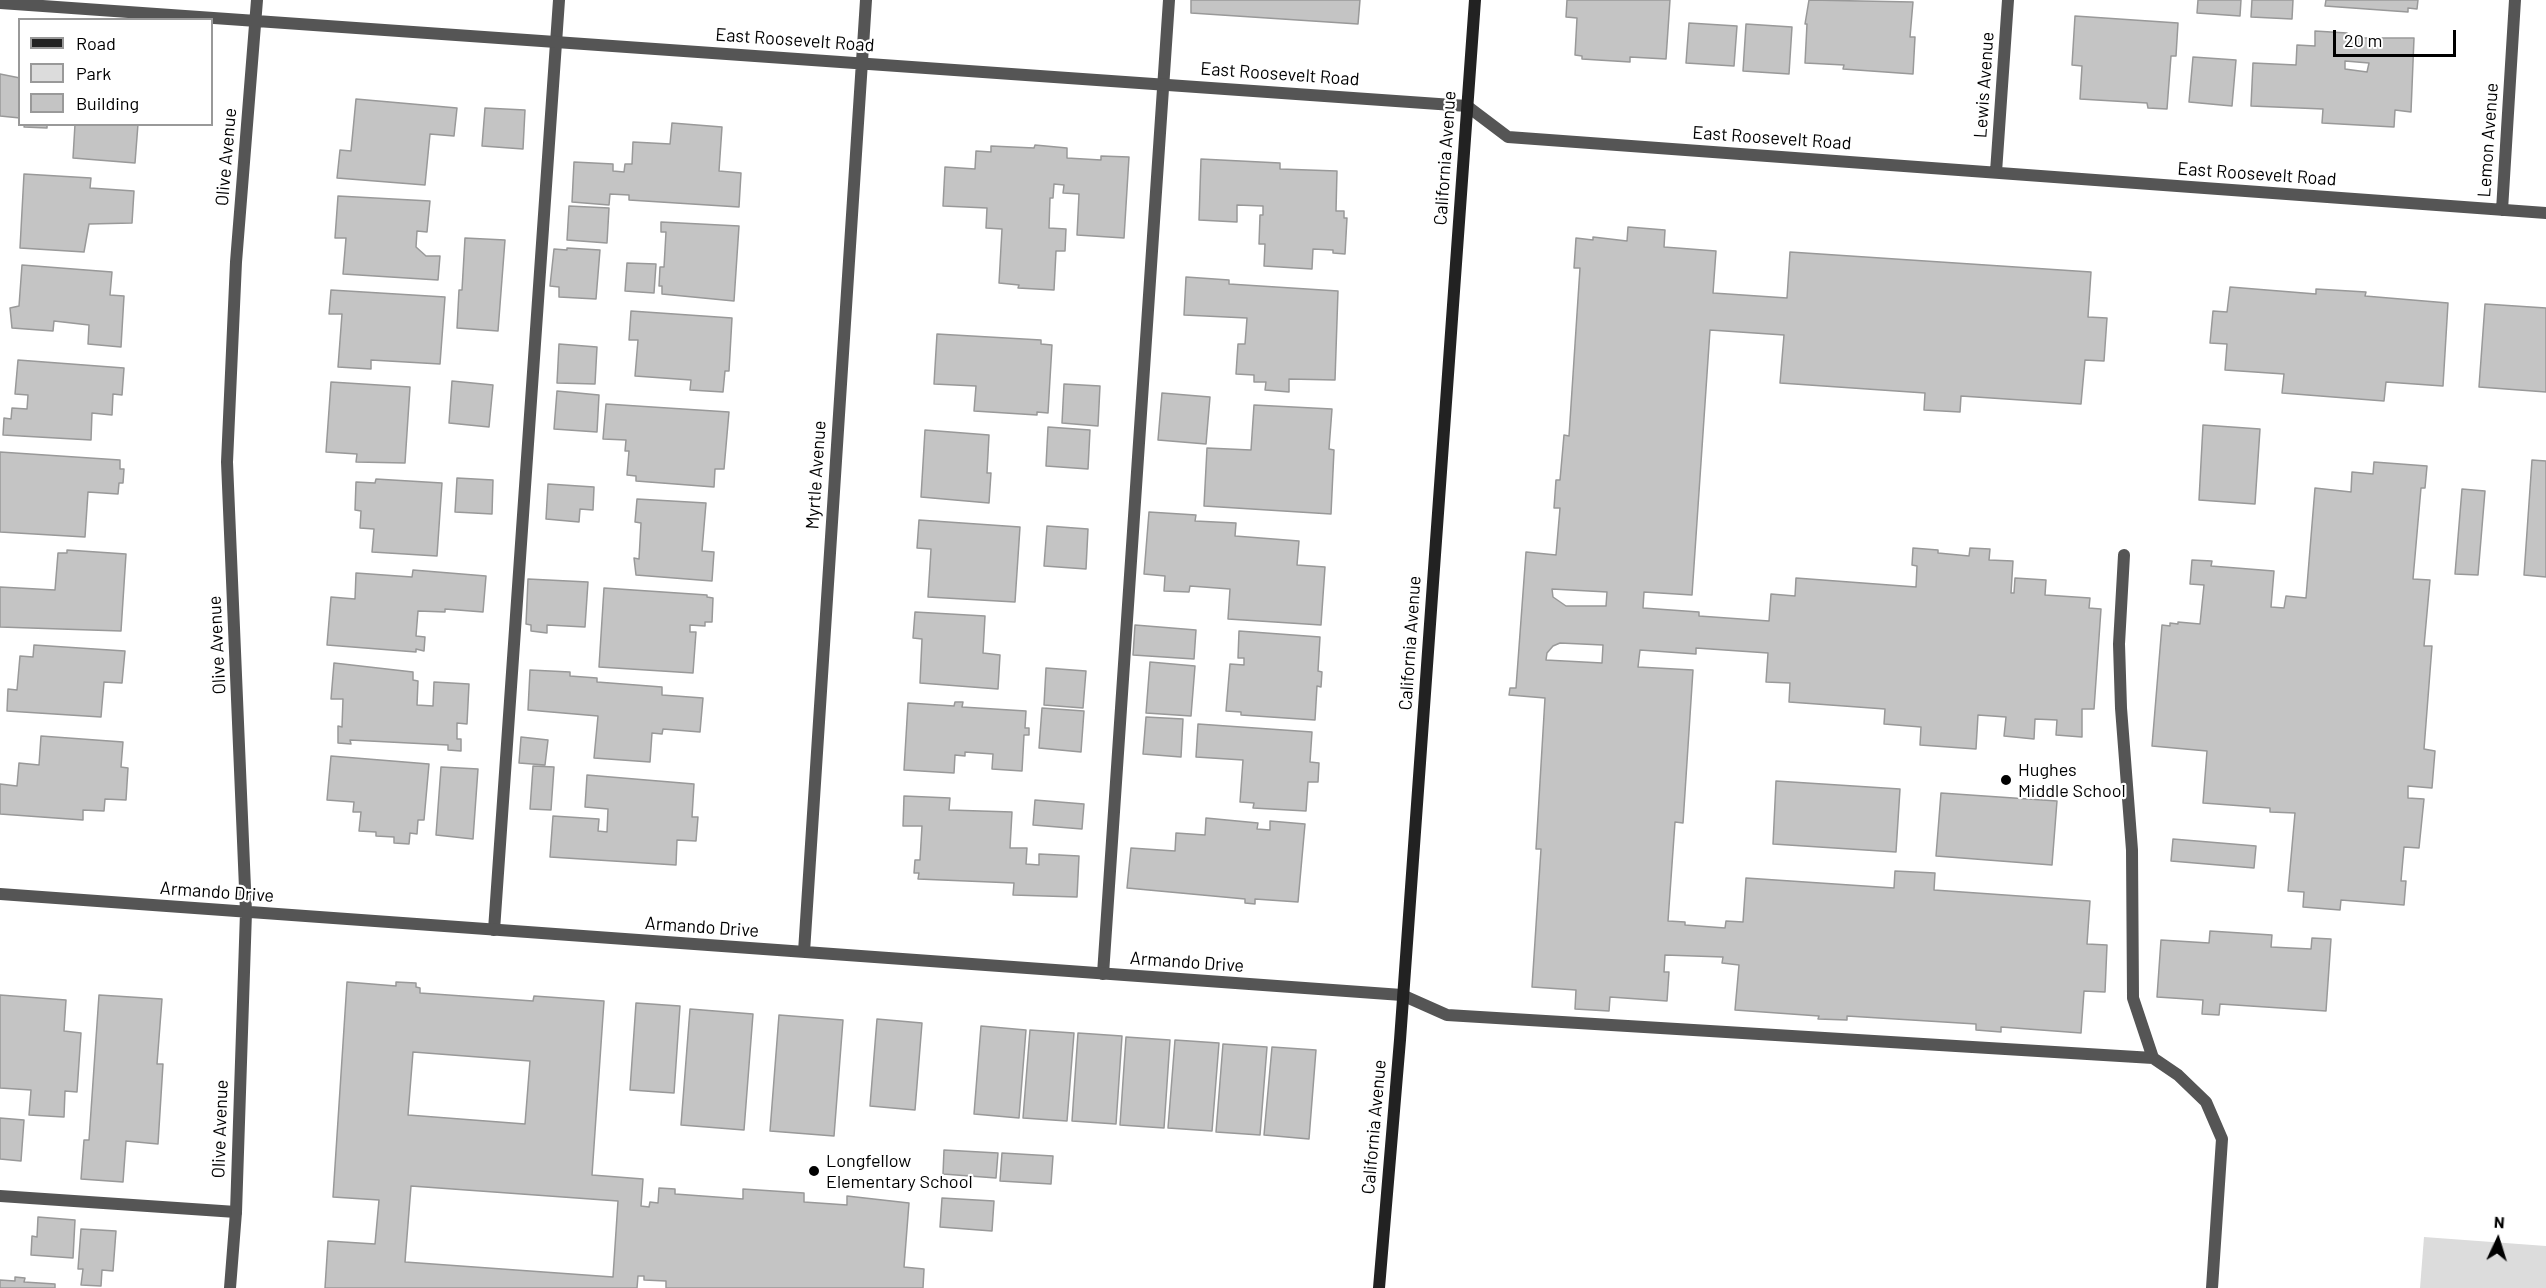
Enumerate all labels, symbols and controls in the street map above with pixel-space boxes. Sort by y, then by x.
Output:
legend [18,18,213,126]
scale bar [2336,18,2459,56]
street label: East Roosevelt Road [715,24,875,56]
text: 20 m [2344,29,2382,51]
street label: Lewis Avenue [1970,31,1998,139]
text: Road [76,32,116,54]
street label: East Roosevelt Road [1200,58,1360,90]
text: Park [76,62,111,84]
street label: Lemon Avenue [2473,82,2503,198]
street label: California Avenue [1430,90,1460,226]
text: Building [76,92,139,114]
street label: Olive Avenue [211,107,241,207]
street label: East Roosevelt Road [1692,122,1852,154]
street label: East Roosevelt Road [2177,158,2337,190]
street label: Myrtle Avenue [801,420,831,530]
street label: California Avenue [1395,575,1425,711]
street label: Olive Avenue [204,595,230,695]
place label: Hughes Middle School [2018,759,2126,802]
marker: Hughes Middle School [1999,773,2013,787]
street label: Armando Drive [159,877,275,907]
street label: Armando Drive [644,912,760,942]
street label: Armando Drive [1129,947,1245,977]
street label: California Avenue [1357,1059,1391,1195]
street label: Olive Avenue [207,1079,233,1179]
place label: Longfellow Elementary School [826,1150,973,1192]
marker: Longfellow Elementary School [807,1164,821,1178]
north arrow [2468,1210,2528,1270]
text: N [2493,1212,2505,1231]

